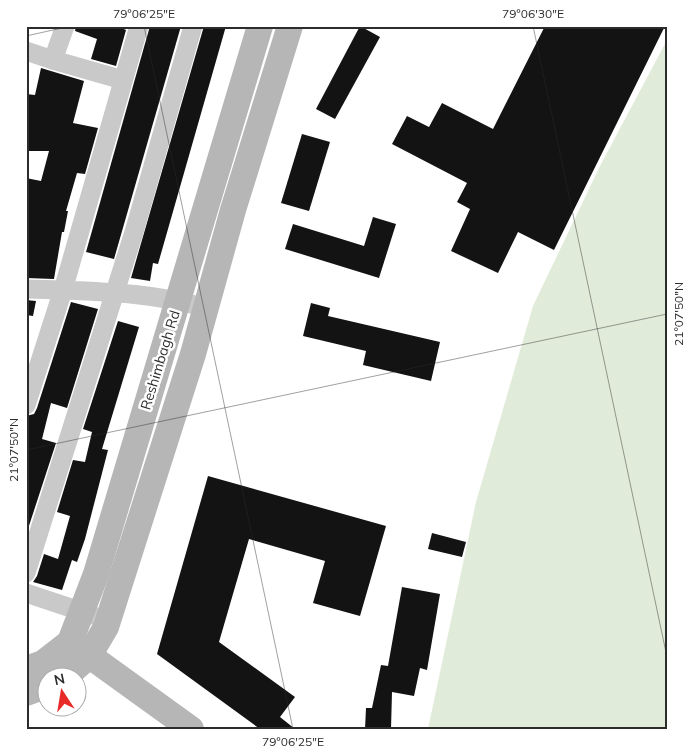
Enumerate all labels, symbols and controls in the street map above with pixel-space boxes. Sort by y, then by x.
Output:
text: 79°06'25"E [113,6,175,21]
text: 79°06'30"E [502,6,564,21]
text: 21°07'50"N [671,282,686,346]
street label: Reshimbagh Rd [136,308,184,412]
text: 21°07'50"N [6,418,21,482]
north arrow [38,668,88,718]
text: N [52,669,66,689]
text: 79°06'25"E [262,734,324,749]

